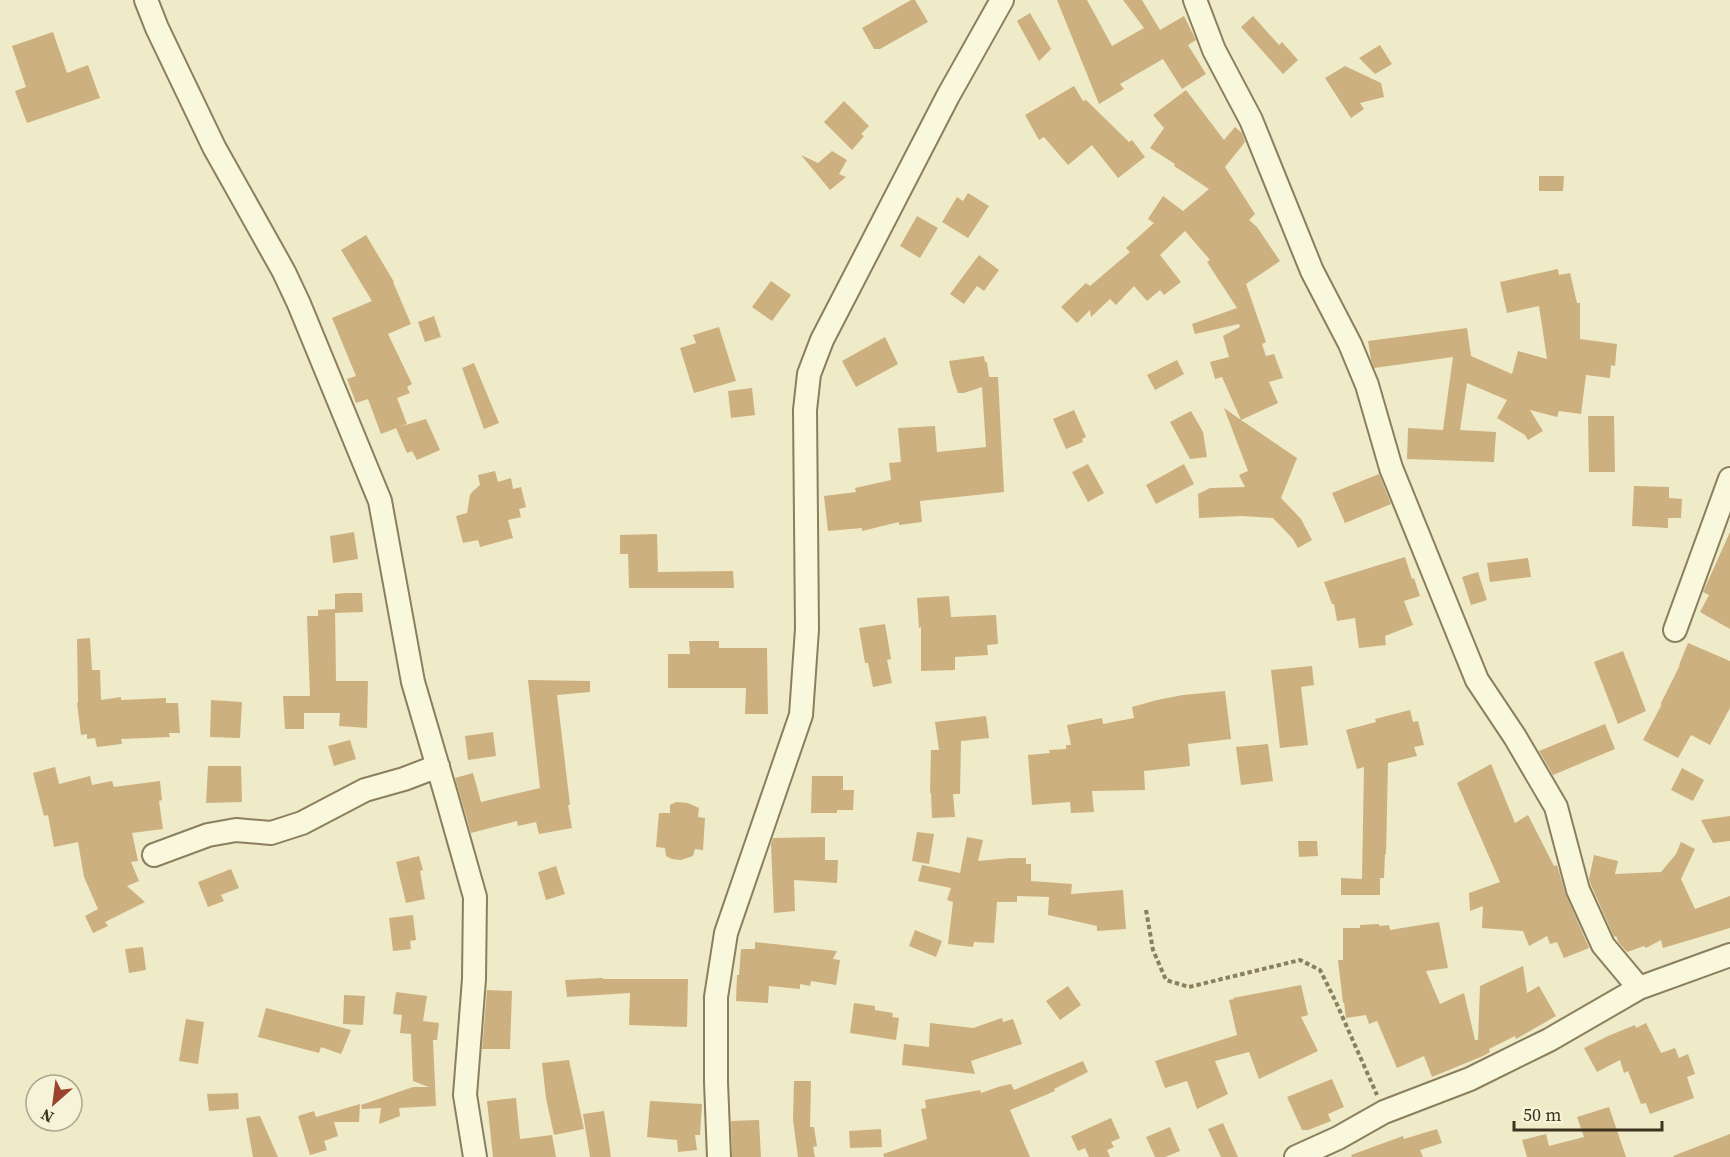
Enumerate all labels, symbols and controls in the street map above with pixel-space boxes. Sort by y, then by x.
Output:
north arrow [24,1073,84,1133]
scale bar [1514,1094,1662,1132]
text: 50 m [1523,1102,1561,1127]
text: N [36,1104,57,1129]

